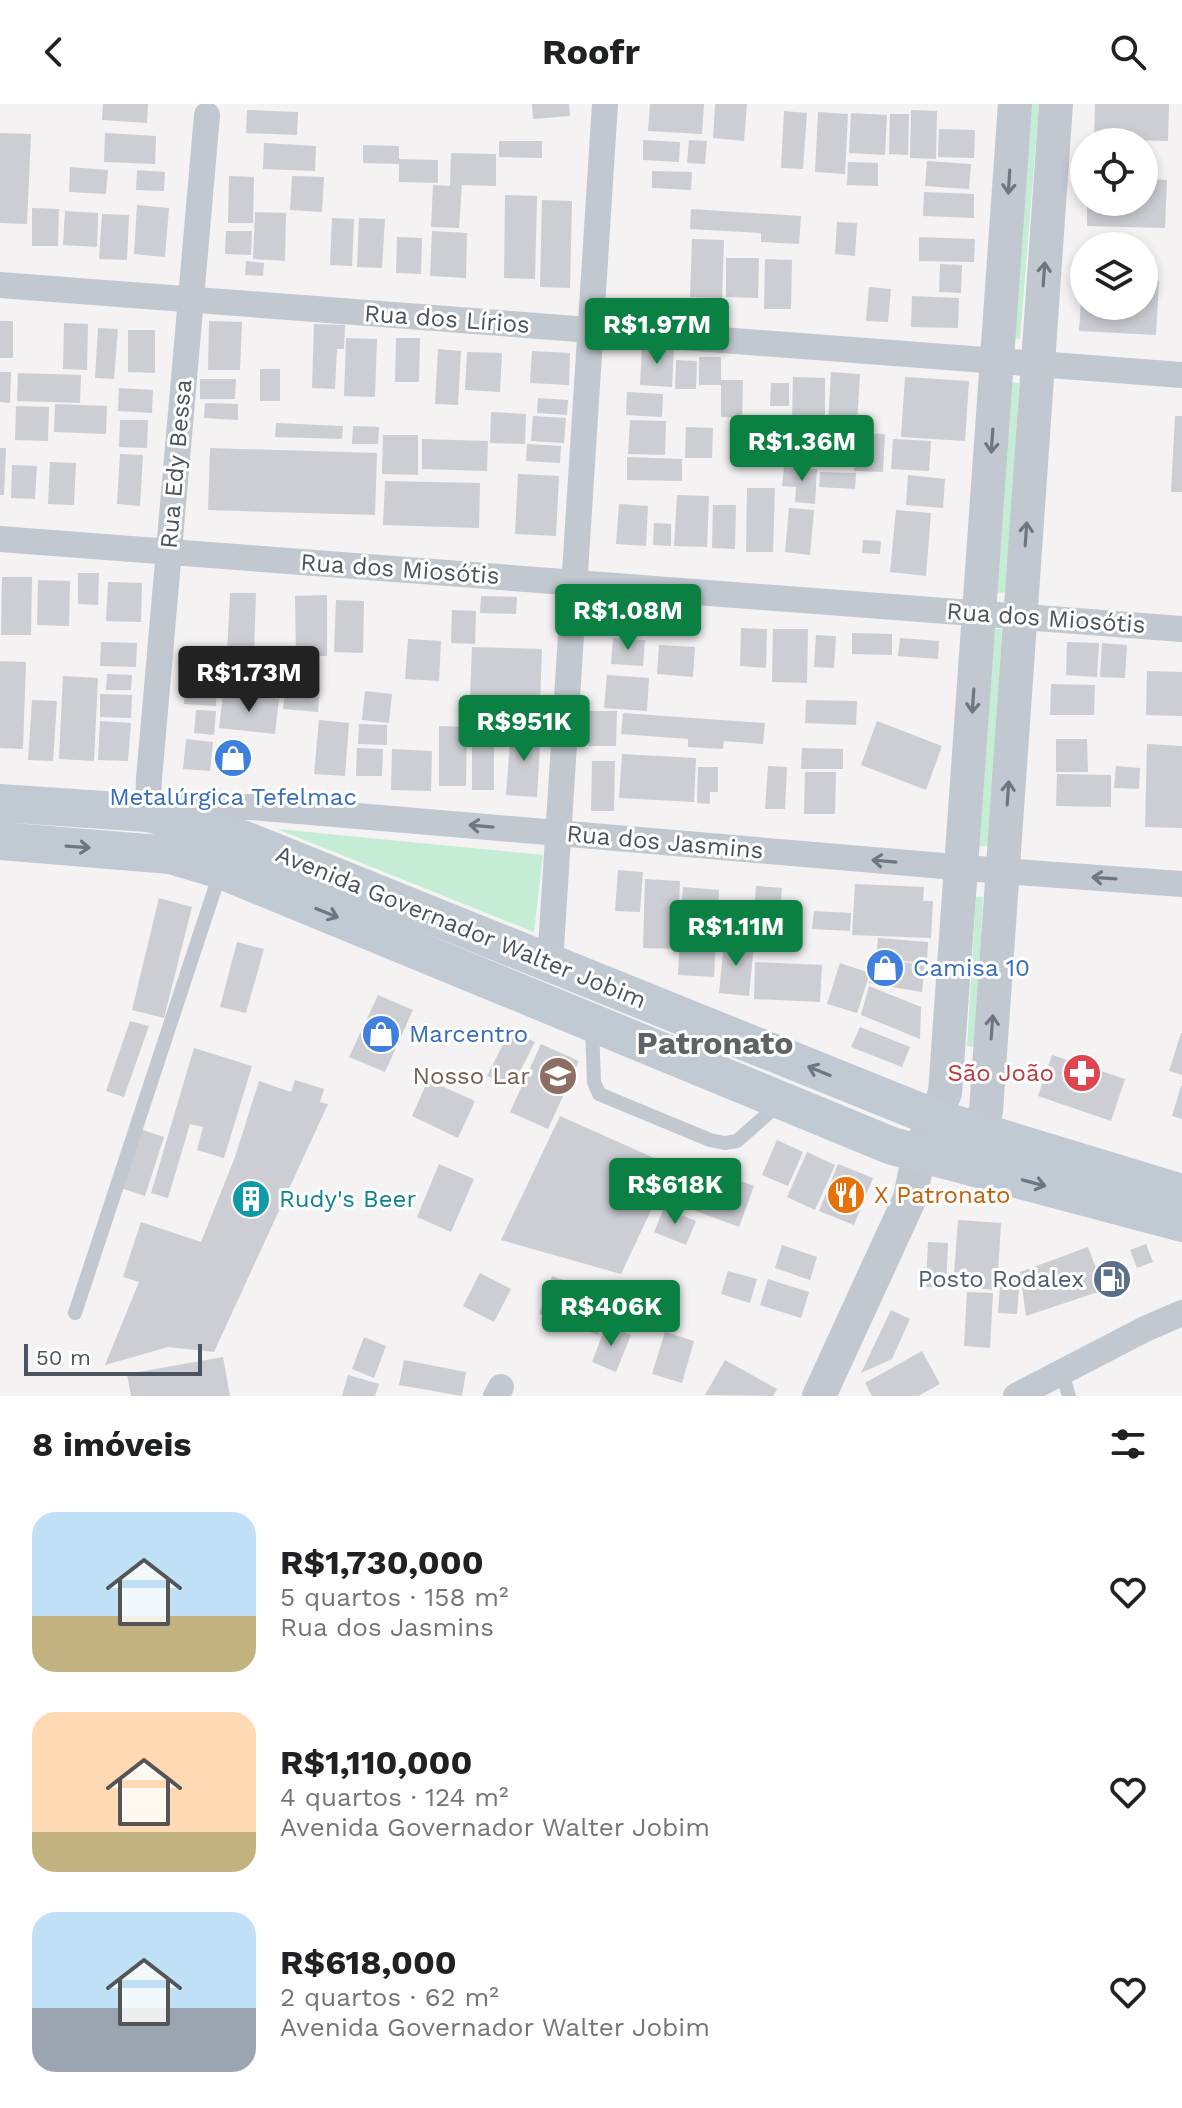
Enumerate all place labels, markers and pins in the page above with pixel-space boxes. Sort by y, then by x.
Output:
pin: R$1.97M [583,298,731,366]
pin: R$1.36M [728,415,876,483]
pin: R$1.08M [554,584,702,652]
pin: R$1.73M [175,646,323,714]
pin: R$951K [459,695,589,763]
shop icon: Metalúrgica Tefelmac [212,737,254,779]
place label: Metalúrgica Tefelmac [109,783,357,811]
pin: R$1.11M [662,900,810,968]
shop icon: Camisa 10 [864,947,906,989]
place label: Camisa 10 [913,954,1030,982]
shop icon: Marcentro [360,1013,402,1055]
place label: Marcentro [409,1020,528,1048]
pharmacy icon: São João [1061,1052,1103,1094]
school or university icon: Nosso Lar [537,1055,579,1097]
place label: São João [947,1059,1054,1087]
place label: Nosso Lar [413,1062,530,1090]
pin: R$618K [610,1158,740,1226]
restaurant icon: X Patronato [825,1174,867,1216]
building icon: Rudy's Beer [230,1178,272,1220]
place label: X Patronato [874,1181,1010,1209]
place label: Rudy's Beer [279,1185,416,1213]
fuel station icon: Posto Rodalex [1091,1258,1133,1300]
place label: Posto Rodalex [918,1265,1084,1293]
pin: R$406K [546,1280,676,1348]

